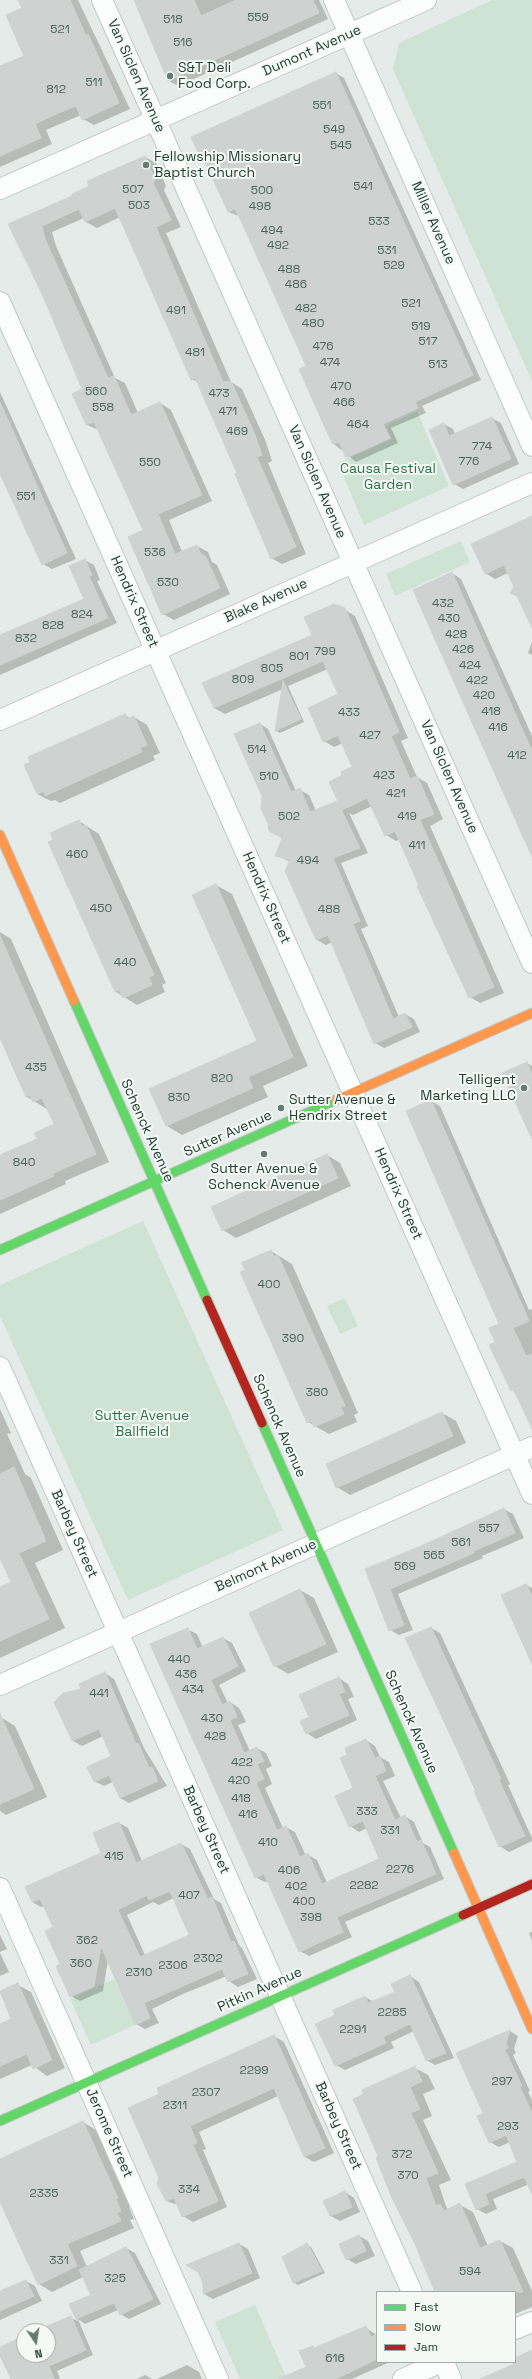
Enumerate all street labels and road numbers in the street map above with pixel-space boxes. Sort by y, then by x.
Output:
street label: Van Siclen Avenue [103,17,169,135]
street label: Dumont Avenue [260,22,364,80]
street label: Miller Avenue [407,179,459,267]
street label: Van Siclen Avenue [284,423,350,541]
street label: Hendrix Street [106,554,162,650]
street label: Blake Avenue [222,575,310,627]
street label: Van Siclen Avenue [416,718,482,836]
street label: Hendrix Street [238,850,294,946]
street label: Schenck Avenue [117,1077,177,1185]
street label: Sutter Avenue [181,1107,275,1161]
street label: Hendrix Street [370,1146,426,1242]
street label: Schenck Avenue [249,1372,309,1480]
street label: Barbey Street [47,1487,101,1581]
street label: Belmont Avenue [213,1536,319,1596]
street label: Schenck Avenue [381,1668,441,1776]
street label: Barbey Street [179,1783,233,1877]
street label: Pitkin Avenue [215,1964,305,2016]
street label: Barbey Street [311,2079,365,2173]
street label: Jerome Street [82,2085,136,2181]

